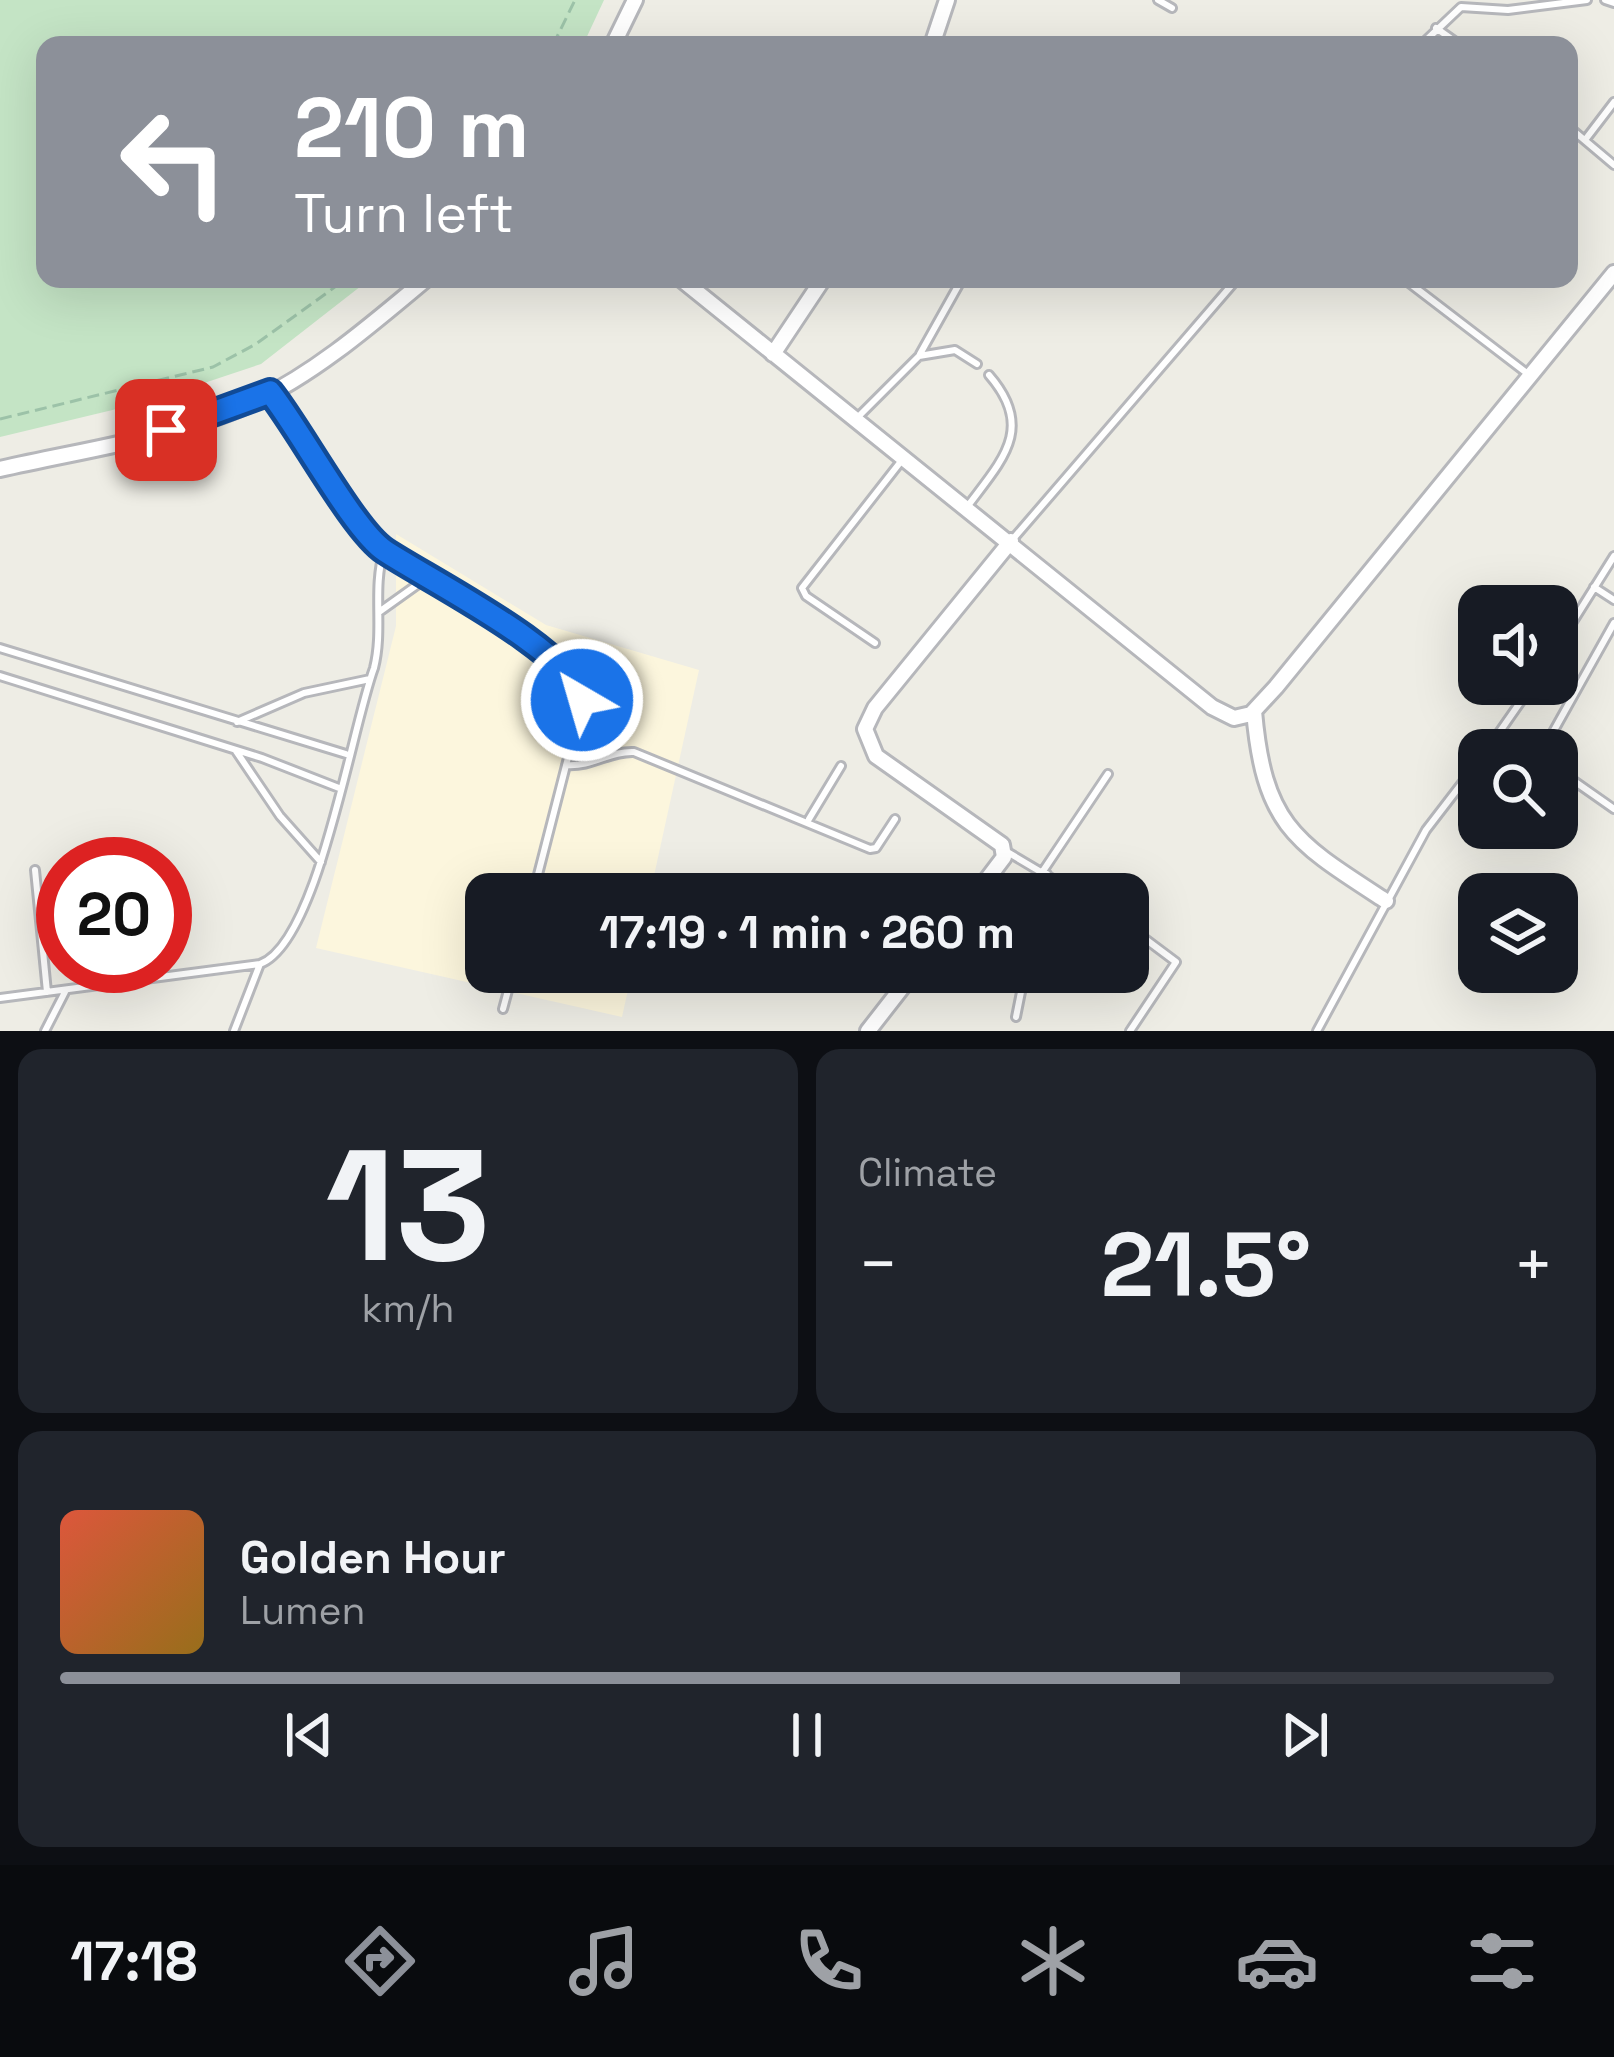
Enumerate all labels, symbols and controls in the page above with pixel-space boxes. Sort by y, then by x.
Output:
text: 210 m [294,74,529,182]
icon: left [96,84,252,240]
text: Turn left [294,179,514,248]
pin [115,379,217,481]
icon: arrive [133,397,199,463]
map controls [1458,585,1578,993]
button: sound [1458,585,1578,705]
position arrow [519,637,645,763]
button: search [1458,729,1578,849]
speed limit sign: 20 [36,837,192,993]
button: layers [1458,873,1578,993]
text: 17:19 · 1 min · 260 m [599,904,1015,961]
text: 13 [325,1106,491,1306]
text: Climate [858,1148,997,1197]
text: 21.5° [1101,1207,1311,1322]
text: − [858,1222,899,1306]
text: + [1513,1222,1554,1306]
text: km/h [362,1284,454,1333]
text: Golden Hour [240,1529,506,1586]
text: Lumen [240,1586,366,1635]
icon: previous [276,1702,342,1768]
icon: pause [774,1702,840,1768]
icon: next [1272,1702,1338,1768]
icon: directions [338,1919,422,2003]
icon: music [562,1919,646,2003]
icon: phone [787,1919,871,2003]
icon: climate [1011,1919,1095,2003]
icon: car [1235,1919,1319,2003]
icon: filters [1460,1919,1544,2003]
text: 17:18 [70,1927,197,1996]

